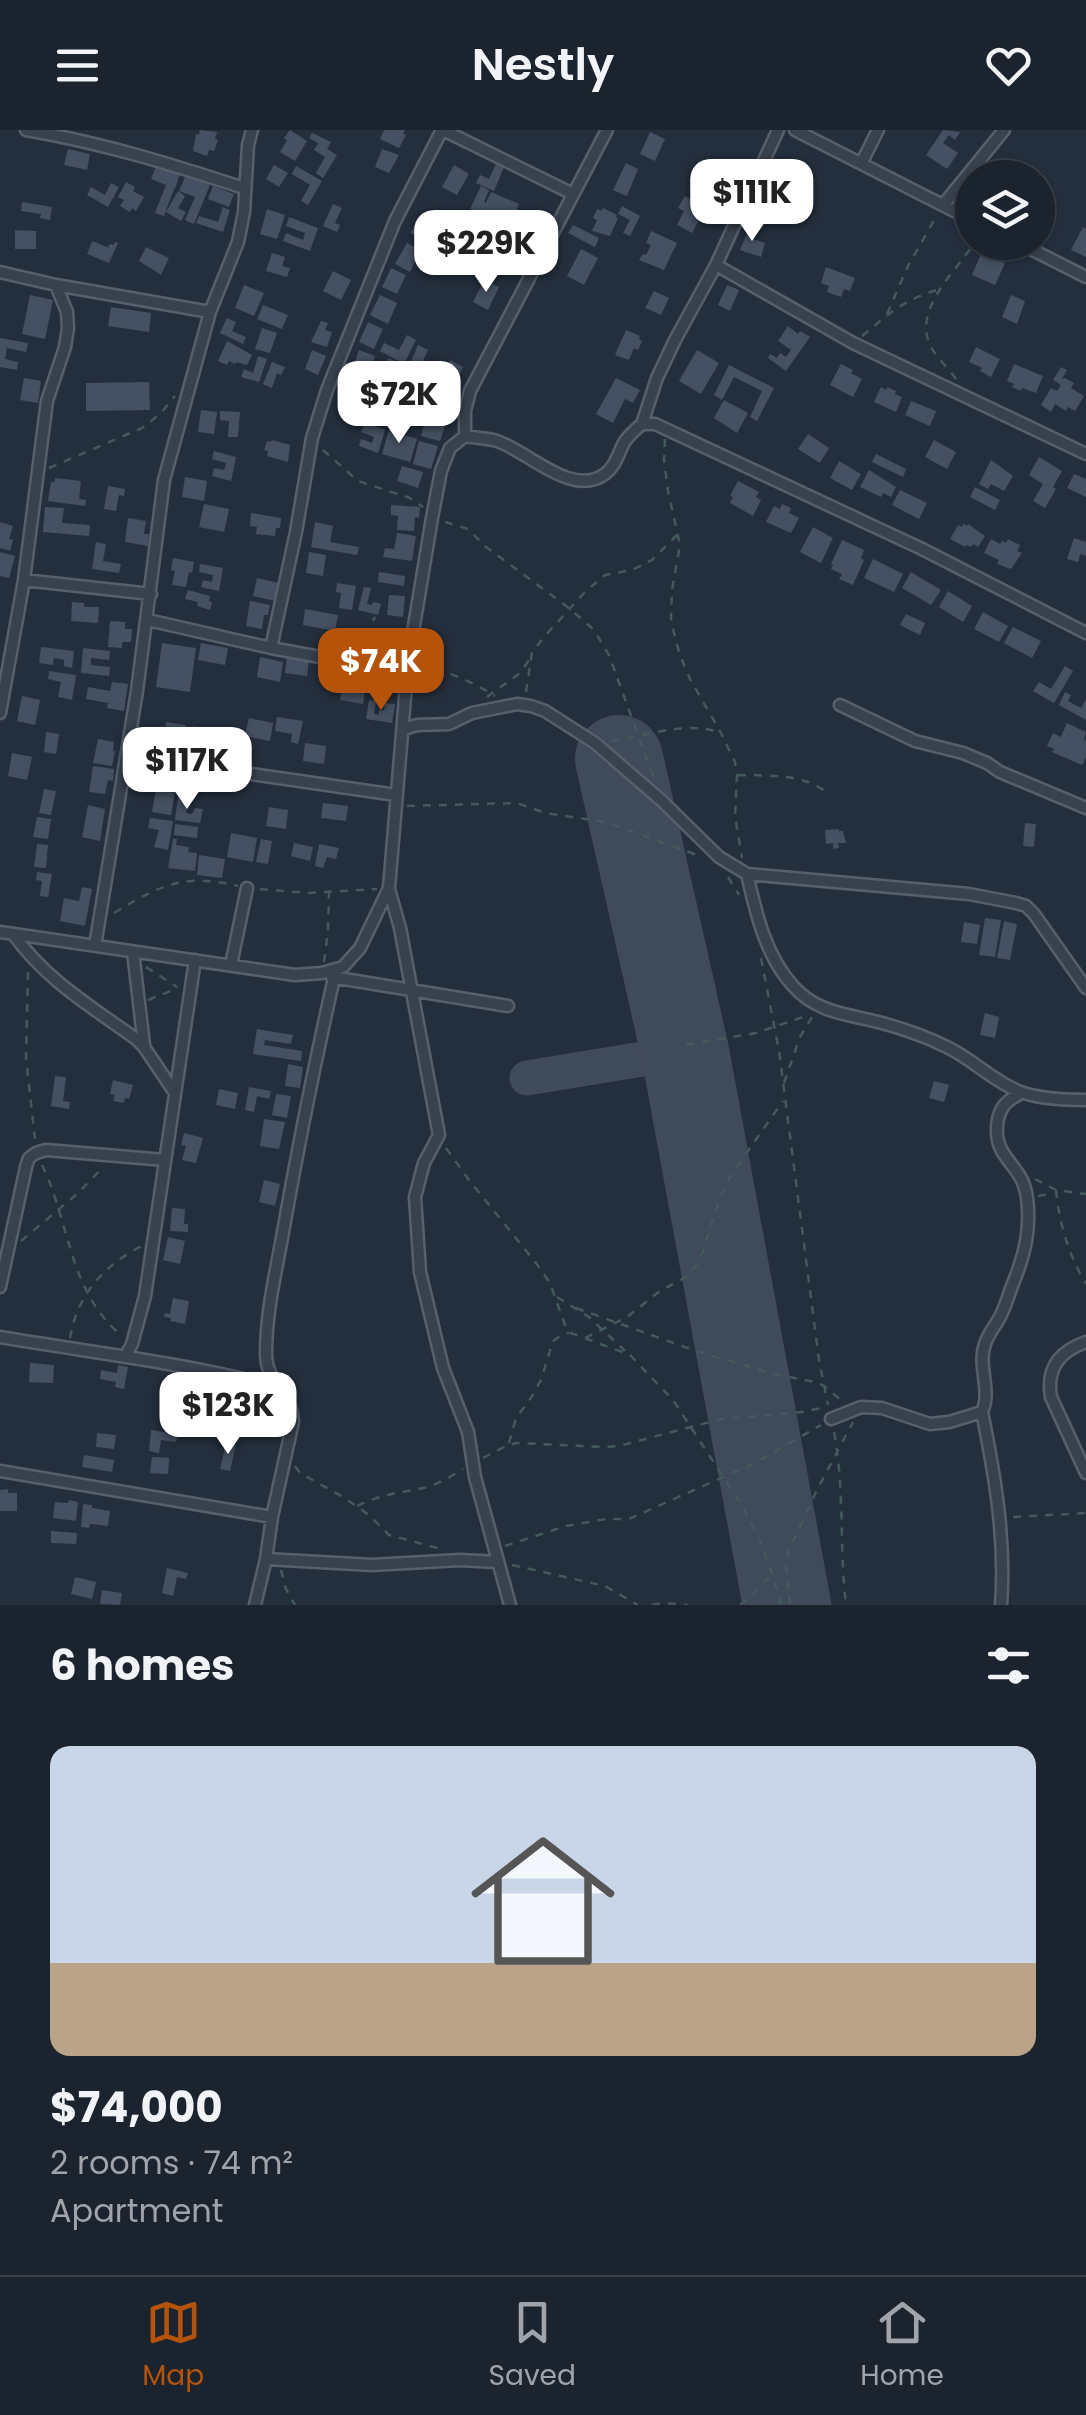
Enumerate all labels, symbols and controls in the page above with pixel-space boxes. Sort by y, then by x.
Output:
text: Nestly [472,33,614,96]
icon: menu [50,38,105,93]
icon: heart [981,38,1036,93]
pin: $111K [682,159,822,244]
map controls [955,160,1055,260]
button: layers [955,160,1055,260]
text: $111K [712,169,792,214]
pin: $229K [416,210,556,295]
text: $229K [436,220,536,265]
pin: $72K [340,361,458,446]
text: $72K [360,371,438,416]
pin: $74K [322,628,440,713]
text: $74K [340,638,422,683]
pin: $117K [117,727,257,812]
text: $117K [145,737,229,782]
pin: $123K [158,1372,298,1457]
text: $123K [181,1382,275,1427]
text: 6 homes [50,1636,235,1695]
icon: filters [981,1638,1036,1693]
icon: home [453,1811,633,1991]
text: $74,000 [50,2078,223,2137]
text: 2 rooms · 74 m² [50,2140,293,2185]
text: Apartment [50,2188,223,2233]
tab: Map [142,2295,204,2397]
tab: Saved [489,2295,576,2397]
tab: Home [860,2295,944,2397]

